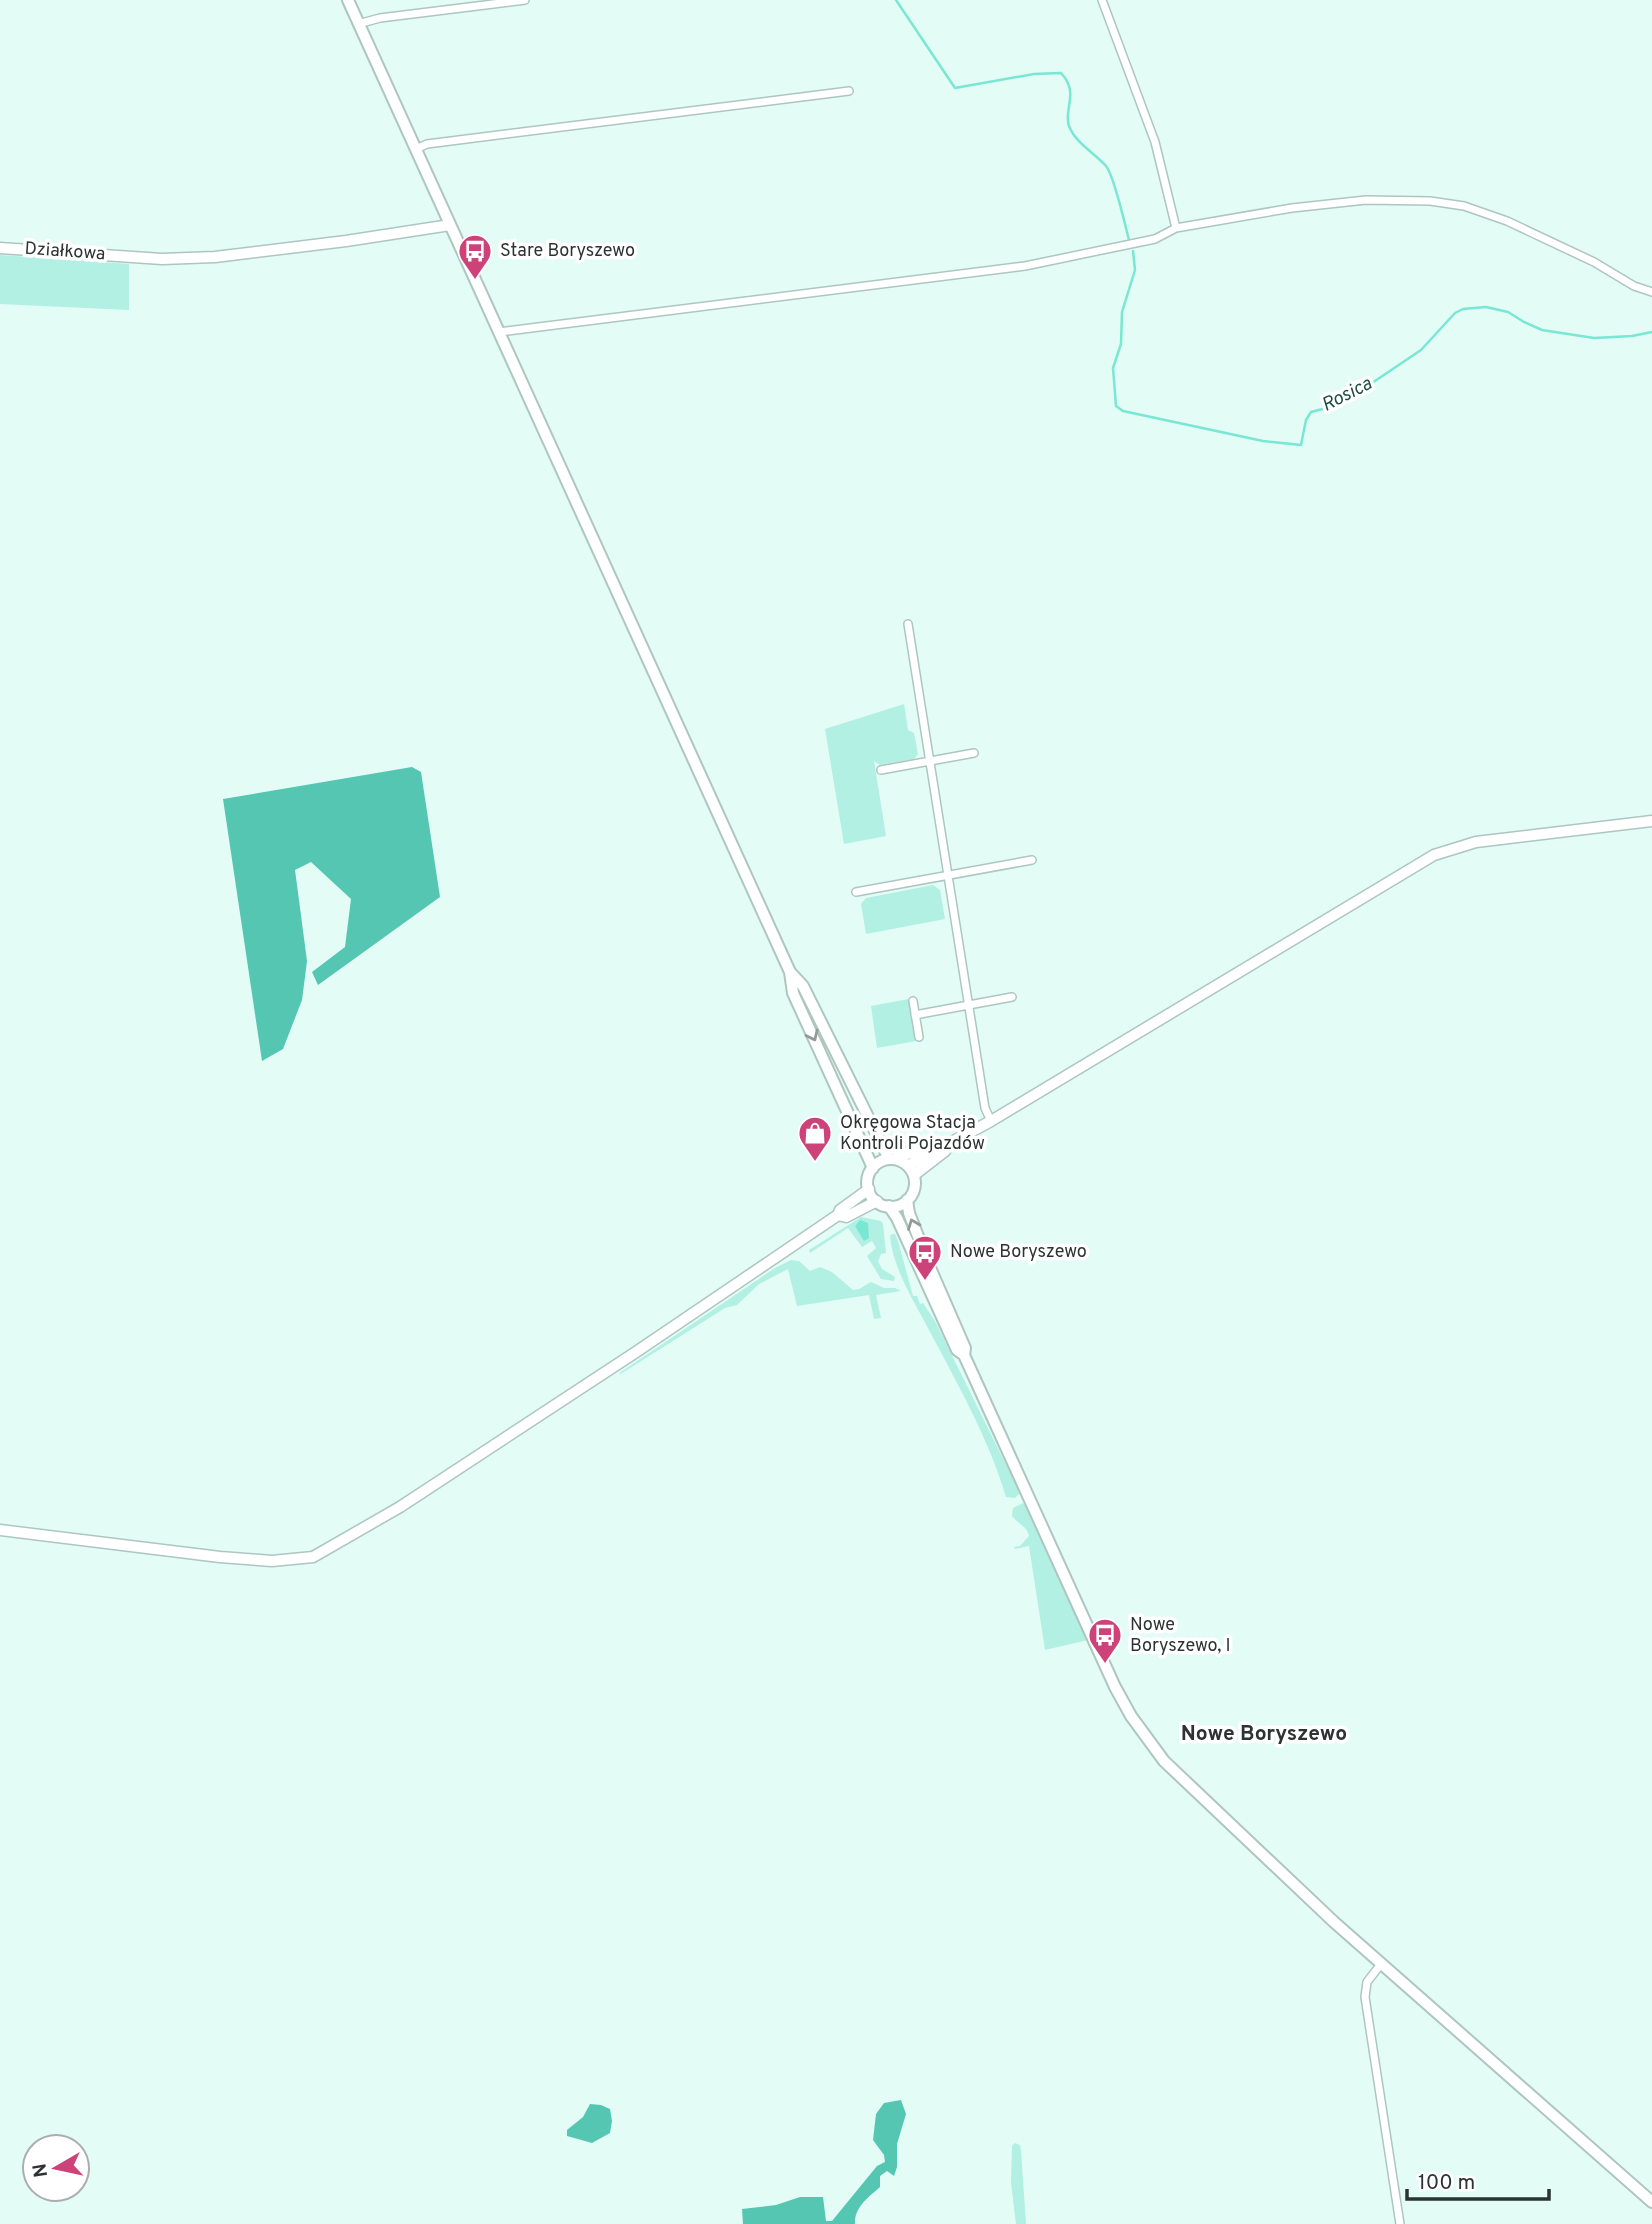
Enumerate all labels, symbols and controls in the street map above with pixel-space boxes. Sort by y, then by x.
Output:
bus stop icon: Stare Boryszewo [456,232,494,281]
street label: Działkowa [24,238,106,266]
place label: Stare Boryszewo [500,240,635,263]
water label: Rosica [1318,372,1376,418]
one-way arrow [805,1029,819,1041]
place label: Okręgowa Stacja Kontroli Pojazdów [840,1112,985,1156]
shop icon: Okręgowa Stacja Kontroli Pojazdów [796,1114,834,1163]
one-way arrow [908,1218,922,1230]
bus stop icon: Nowe Boryszewo [906,1233,944,1282]
place label: Nowe Boryszewo [950,1241,1087,1264]
place label: Nowe Boryszewo, I [1130,1614,1231,1658]
bus stop icon: Nowe Boryszewo, I [1086,1616,1124,1665]
district label: Nowe Boryszewo [1181,1721,1347,1748]
north arrow [21,2133,91,2203]
scale bar [1407,2158,1549,2202]
text: N [28,2162,54,2179]
text: 100 m [1418,2170,1475,2197]

